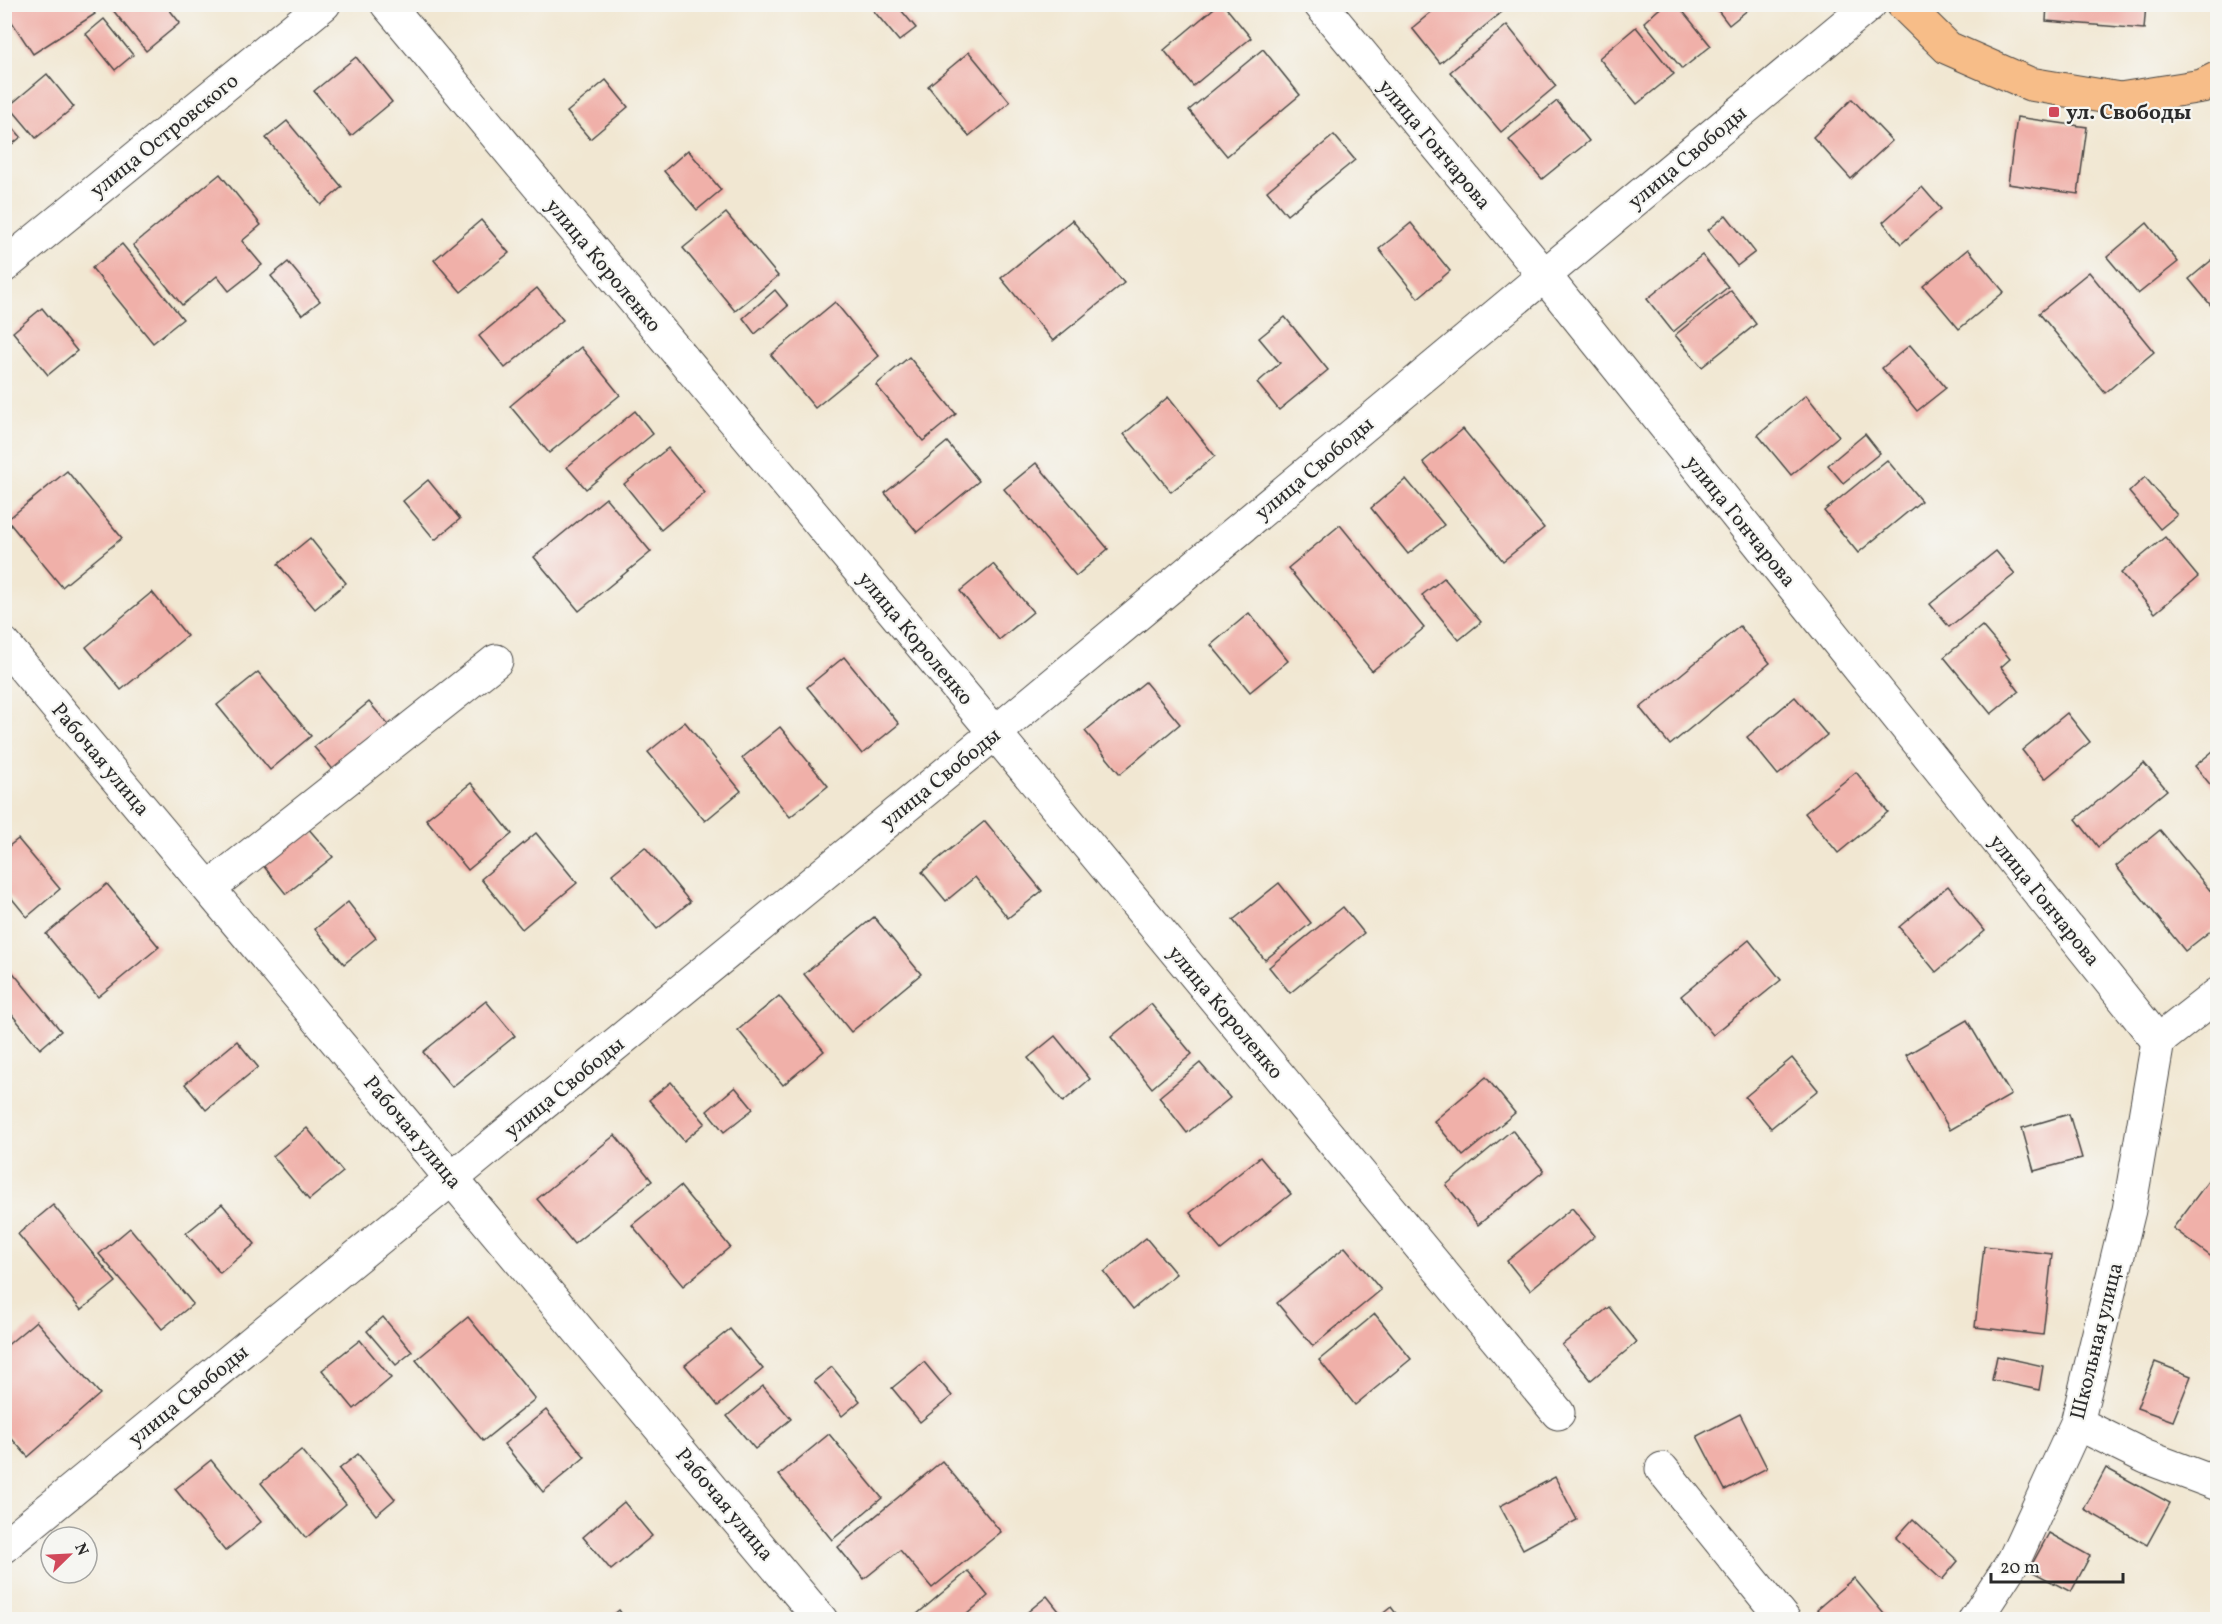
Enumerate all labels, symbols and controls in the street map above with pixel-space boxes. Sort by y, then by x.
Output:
street label: улица Островского [85,67,245,205]
street label: улица Гончарова [1371,73,1497,216]
place label: ул. Свободы [2066,99,2191,128]
street label: улица Свободы [1622,100,1754,217]
marker: ул. Свободы [2047,105,2061,119]
street label: улица Короленко [538,193,668,339]
street label: улица Свободы [1249,411,1381,528]
street label: улица Гончарова [1677,450,1802,594]
street label: улица Короленко [850,566,980,712]
street label: Рабочая улица [44,697,156,823]
street label: улица Свободы [875,721,1007,837]
street label: улица Гончарова [1981,829,2106,973]
street label: улица Короленко [1160,940,1290,1086]
street label: улица Свободы [499,1030,631,1146]
street label: Рабочая улица [356,1070,468,1196]
street label: Школьная улица [2064,1260,2131,1423]
street label: улица Свободы [123,1338,255,1454]
street label: Рабочая улица [668,1442,780,1568]
north arrow [39,1525,99,1585]
text: N [68,1540,93,1560]
scale bar [1991,1546,2123,1584]
text: 20 m [2000,1556,2040,1581]

